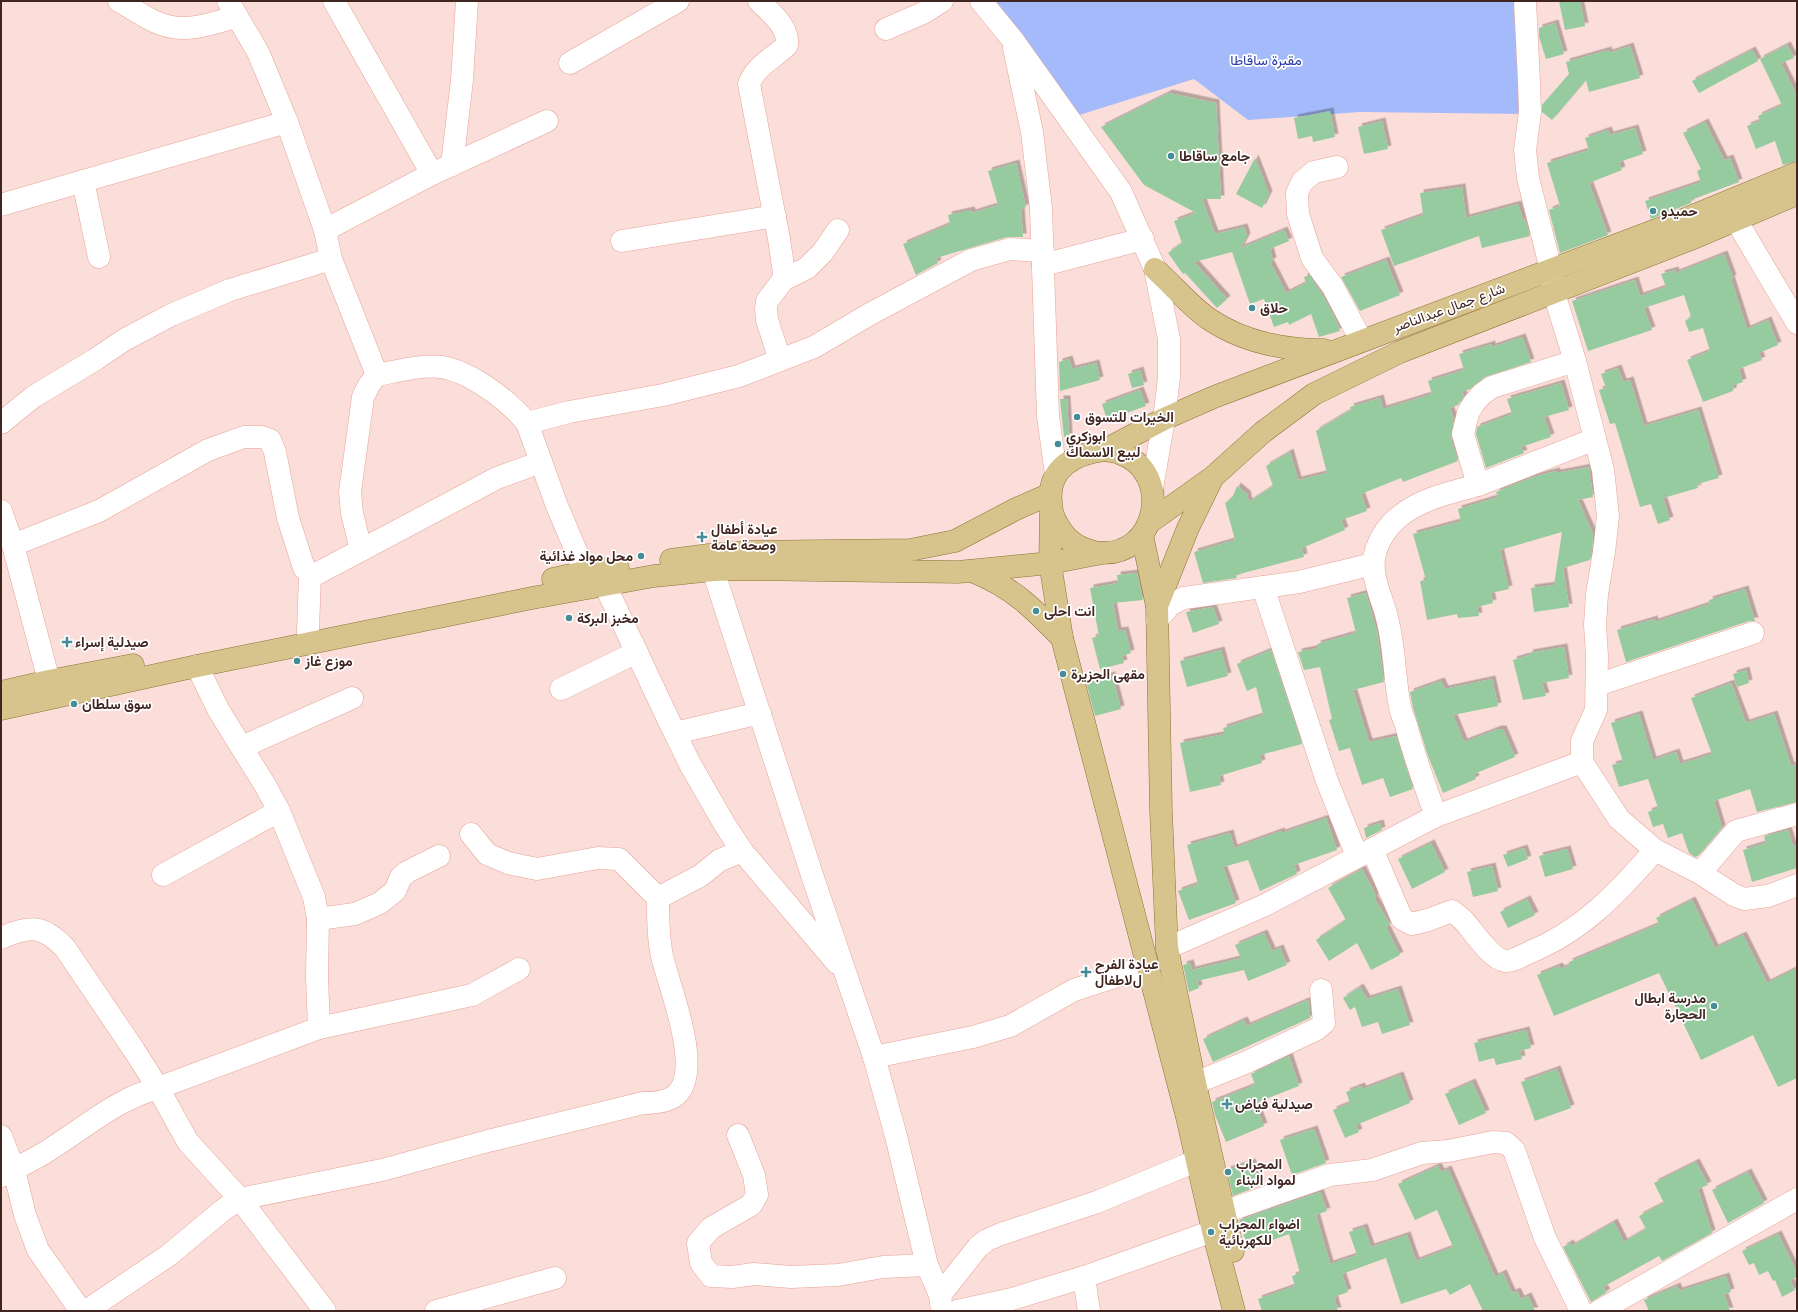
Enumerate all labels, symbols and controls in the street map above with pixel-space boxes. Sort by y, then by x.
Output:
park label: مقبرة ساقاطا [1230,52,1302,69]
place label: جامع ساقاطا [1179,148,1251,166]
marker: جامع ساقاطا [1166,151,1176,161]
place label: حميدو [1661,203,1698,220]
marker: حميدو [1648,206,1658,216]
street label: شارع جمال عبدالناصر [1390,280,1508,338]
place label: حلاق [1260,300,1289,317]
marker: حلاق [1247,303,1257,313]
place label: الخيرات للتسوق [1085,409,1174,426]
marker: الخيرات للتسوق [1072,412,1082,422]
place label: ابوزكري لبيع اﻻسماك [1066,428,1140,462]
marker: ابوزكري لبيع اﻻسماك [1053,439,1063,449]
place label: عيادة أطفال وصحة عامة [711,521,777,554]
marker: عيادة أطفال وصحة عامة [696,531,708,543]
place label: محل مواد غذائية [540,548,633,565]
marker: محل مواد غذائية [636,551,646,561]
place label: انت احلى [1044,603,1095,620]
marker: انت احلى [1031,606,1041,616]
place label: مخبز البركة [577,610,639,627]
marker: مخبز البركة [564,613,574,623]
place label: صيدلية إسراء [75,634,149,652]
marker: صيدلية إسراء [62,637,72,647]
place label: موزع غاز [304,653,353,671]
marker: موزع غاز [292,656,302,666]
place label: مقهى الجزيرة [1071,666,1145,683]
marker: مقهى الجزيرة [1058,669,1068,679]
place label: سوق سلطان [82,696,151,713]
marker: سوق سلطان [69,699,79,709]
place label: عيادة الفرح لﻻطفال [1095,956,1158,989]
marker: عيادة الفرح لﻻطفال [1080,966,1092,978]
place label: مدرسة ابطال الحجارة [1634,990,1706,1023]
marker: مدرسة ابطال الحجارة [1709,1001,1719,1011]
place label: صيدلية فياض [1235,1096,1313,1113]
marker: صيدلية فياض [1222,1099,1232,1109]
place label: المجراب لمواد البناء [1236,1156,1296,1189]
marker: المجراب لمواد البناء [1223,1167,1233,1177]
place label: اضواء المجراب للكهربائية [1219,1216,1300,1249]
marker: اضواء المجراب للكهربائية [1206,1227,1216,1237]

